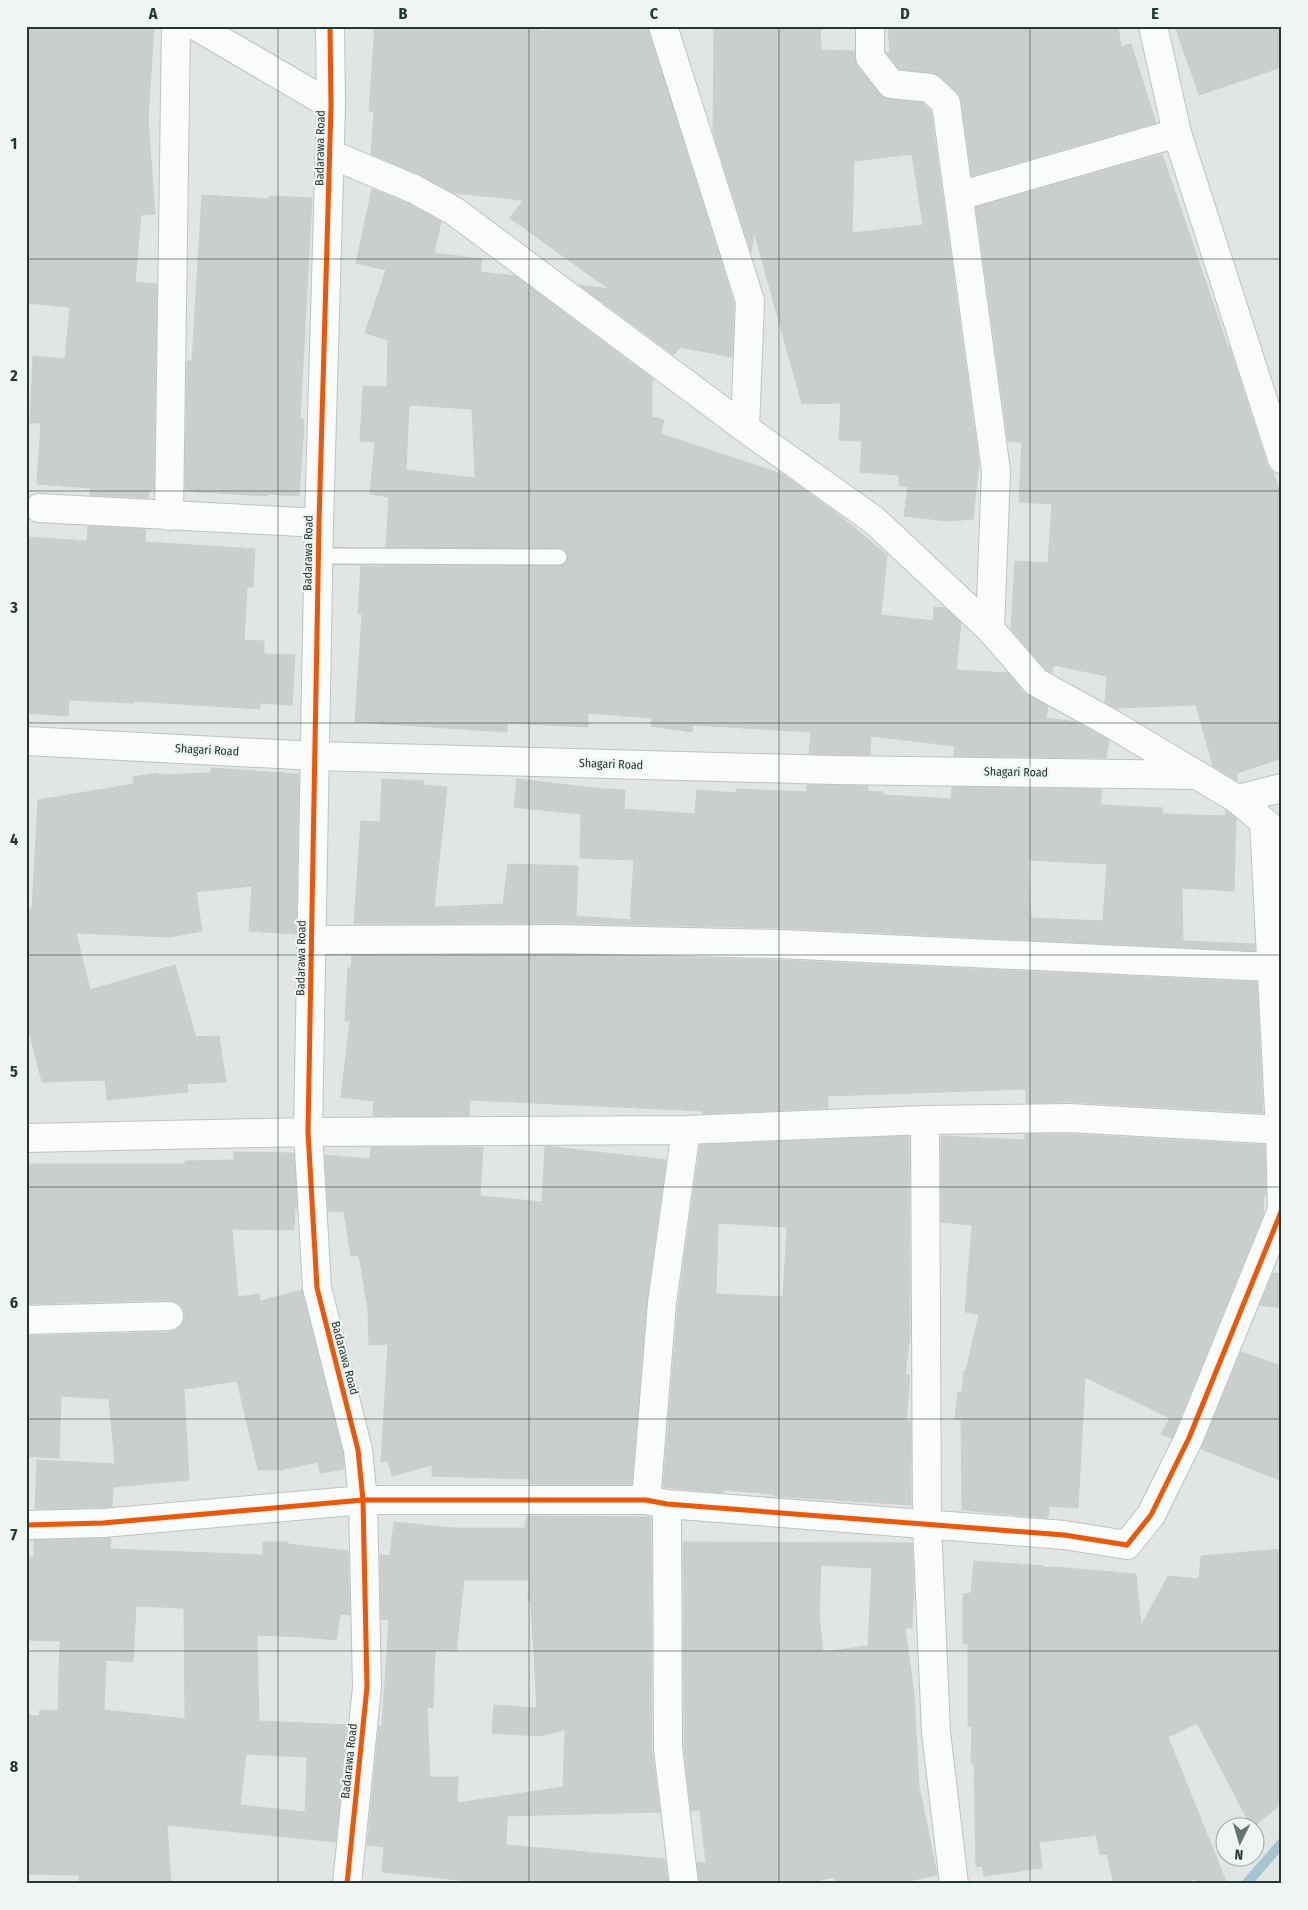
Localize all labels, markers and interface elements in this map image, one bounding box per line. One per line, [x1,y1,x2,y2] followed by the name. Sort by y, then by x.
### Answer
[148,4,158,23] text: A
[399,4,408,23] text: B
[650,4,659,23] text: C
[900,4,910,23] text: D
[1151,4,1159,23] text: E
[312,110,328,186] street label: Badarawa Road
[11,134,17,153] text: 1
[9,366,18,385] text: 2
[300,515,316,591] street label: Badarawa Road
[9,598,18,617] text: 3
[175,741,239,759] street label: Shagari Road
[579,756,643,772] street label: Shagari Road
[984,764,1048,780] street label: Shagari Road
[10,830,18,849] text: 4
[293,920,309,996] street label: Badarawa Road
[10,1062,18,1081] text: 5
[10,1293,18,1312] text: 6
[328,1320,362,1396] street label: Badarawa Road
[11,1525,18,1544] text: 7
[338,1723,360,1799] street label: Badarawa Road
[10,1757,19,1776] text: 8
[1216,1818,1266,1868] north arrow
[1234,1846,1244,1863] text: N

